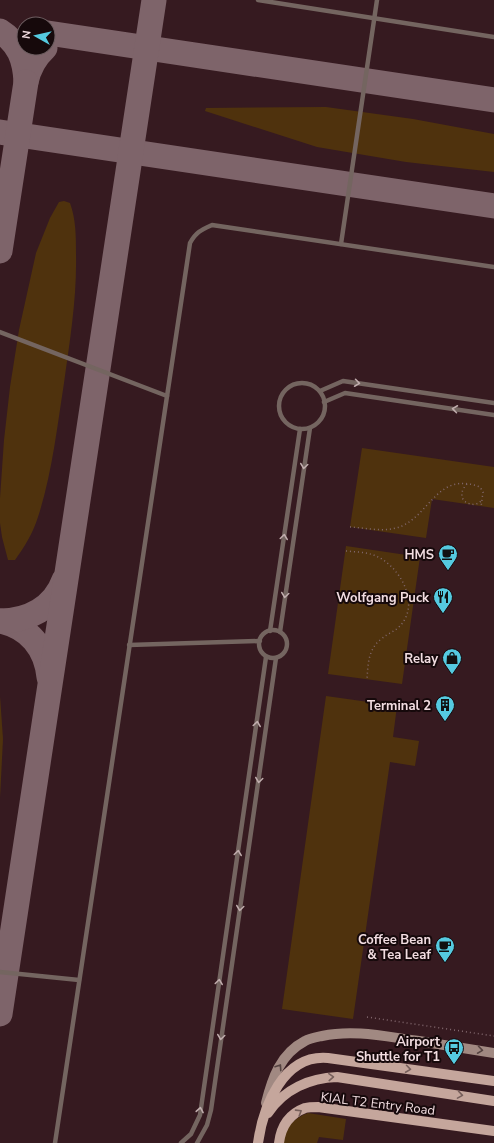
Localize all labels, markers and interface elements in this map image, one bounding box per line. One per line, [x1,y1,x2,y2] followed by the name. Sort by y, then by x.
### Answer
[16,16,56,56] north arrow
[19,30,35,40] text: N
[353,378,360,387] one-way arrow
[452,405,458,414] one-way arrow
[300,463,309,469] one-way arrow
[279,534,288,540] one-way arrow
[437,543,459,571] cafe icon: HMS
[404,546,434,564] place label: HMS
[432,586,454,614] restaurant icon: Wolfgang Puck
[336,589,430,607] place label: Wolfgang Puck
[281,592,290,598] one-way arrow
[441,647,463,675] shop icon: Relay
[404,650,438,668] place label: Relay
[434,694,456,722] building icon: Terminal 2
[367,697,431,715] place label: Terminal 2
[252,721,261,728] one-way arrow
[255,777,264,783] one-way arrow
[233,850,242,856] one-way arrow
[236,905,245,911] one-way arrow
[358,931,431,964] place label: Coffee Bean & Tea Leaf
[434,935,456,963] cafe icon: Coffee Bean & Tea Leaf
[214,979,223,985] one-way arrow
[356,1033,441,1066] place label: Airport Shuttle for T1
[217,1034,226,1040] one-way arrow
[443,1037,465,1065] bus stop icon: Airport Shuttle for T1
[477,1045,483,1054] one-way arrow
[274,1064,282,1071] one-way arrow
[405,1064,411,1073] one-way arrow
[328,1073,334,1082] one-way arrow
[320,1088,436,1120] street label: KIAL T2 Entry Road
[457,1091,463,1099] one-way arrow
[196,1107,204,1113] one-way arrow
[295,1109,302,1117] one-way arrow

